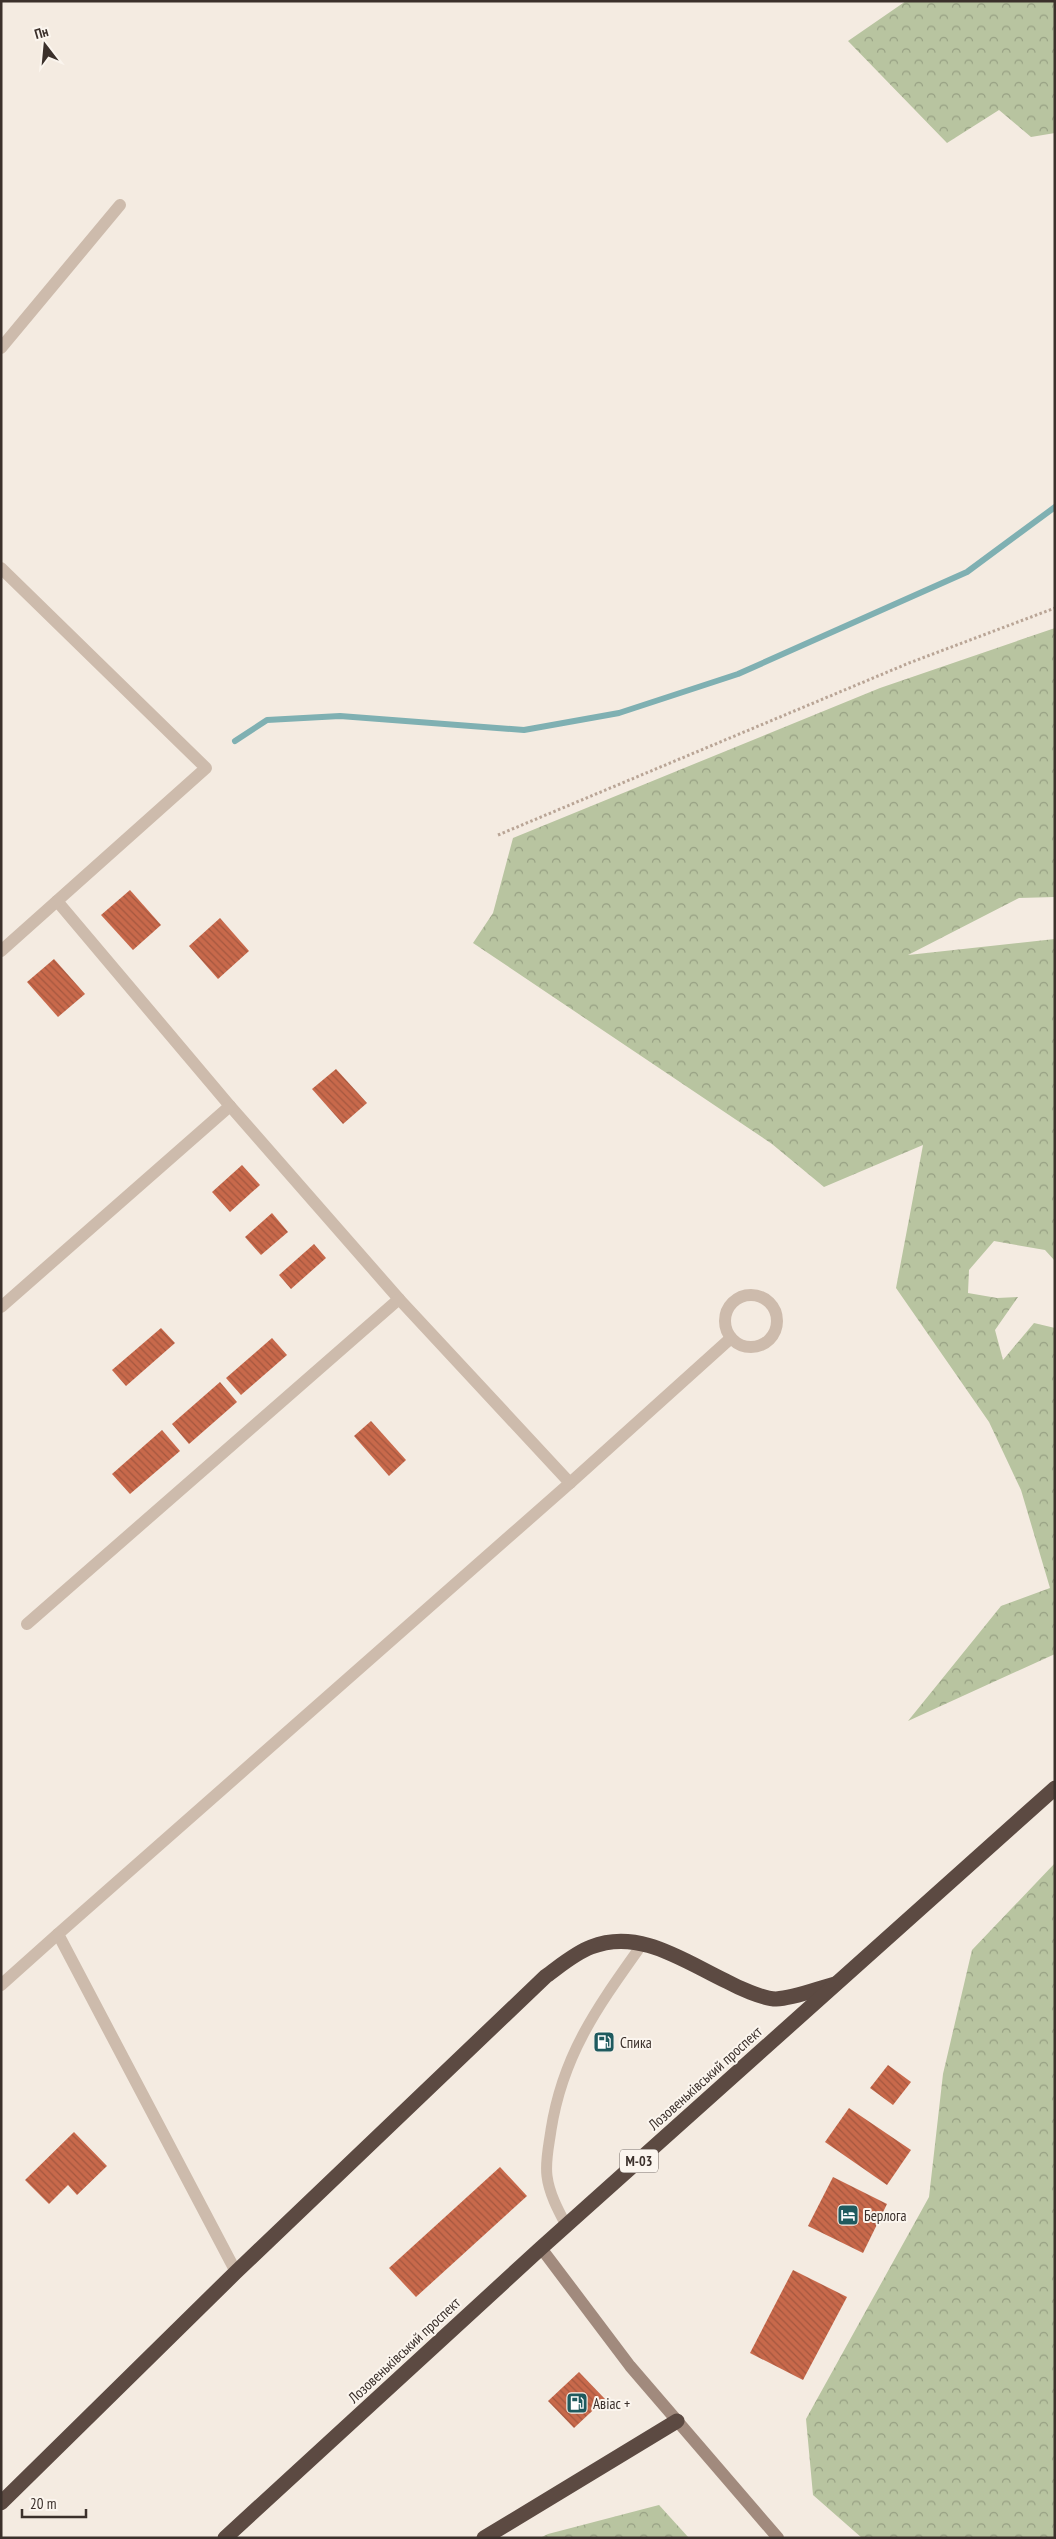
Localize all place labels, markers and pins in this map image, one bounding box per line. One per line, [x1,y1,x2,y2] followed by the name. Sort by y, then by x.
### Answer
[592,2030,616,2054] fuel station icon: Спика
[620,2033,652,2052] place label: Спика
[836,2203,860,2227] hotel icon: Берлога
[864,2206,906,2225] place label: Берлога
[565,2391,589,2415] fuel station icon: Авiас +
[593,2394,630,2413] place label: Авiас +

